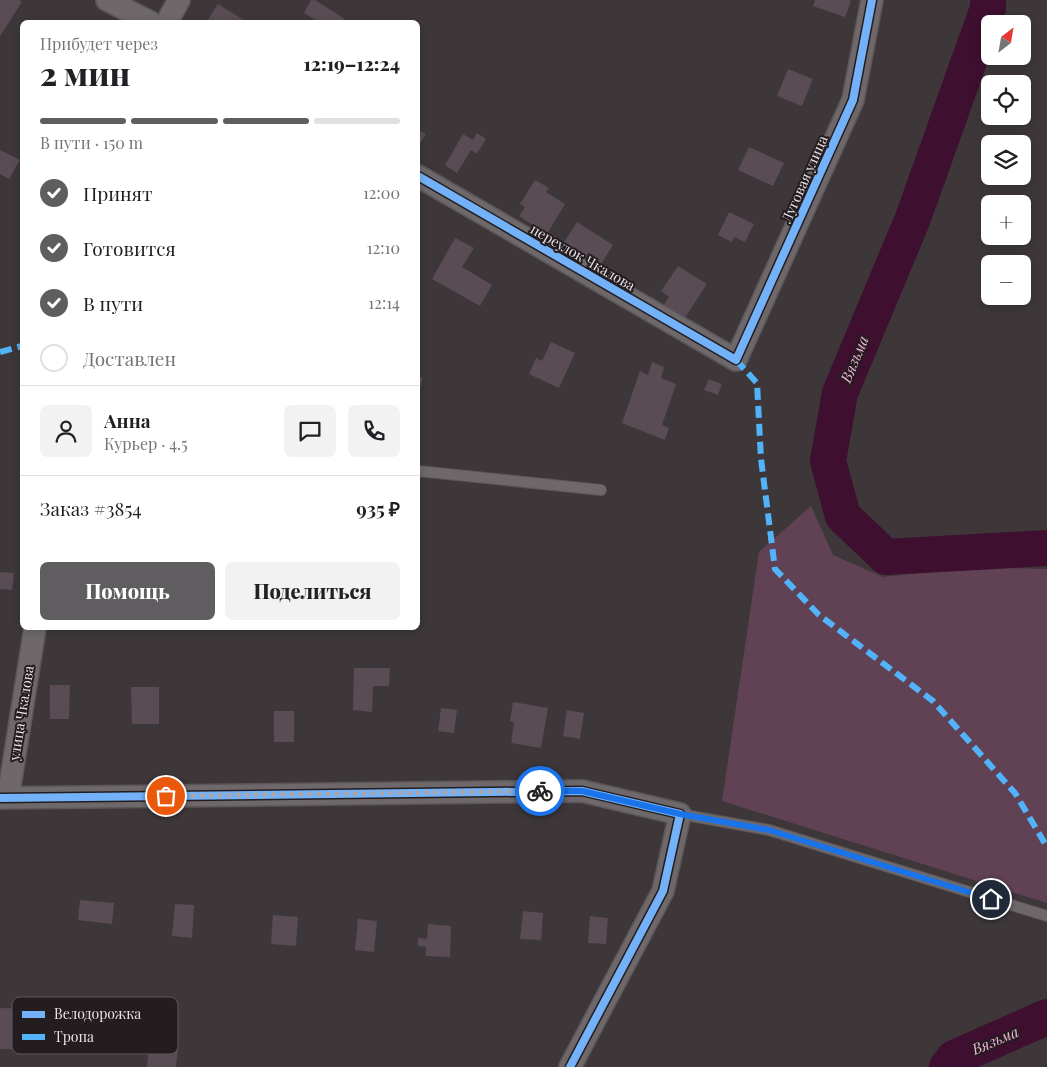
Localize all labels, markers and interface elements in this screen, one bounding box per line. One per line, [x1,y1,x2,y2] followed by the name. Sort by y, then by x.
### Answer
[981,15,1031,65] north arrow
[981,15,1031,305] map controls
[40,33,158,54] text: Прибудет через
[303,50,400,76] text: 12:19–12:24
[40,51,130,94] text: 2 мин
[981,75,1031,125] button: locate
[40,132,143,153] text: В пути · 150 m
[776,132,832,227] street label: Луговая улица
[981,135,1031,185] button: layers
[40,179,68,207] icon: check
[83,180,152,206] text: Принят
[363,182,400,203] text: 12:00
[981,195,1031,245] button: +
[527,219,639,295] street label: переулок Чкалова
[40,234,68,262] icon: check
[83,235,176,261] text: Готовится
[367,237,400,258] text: 12:10
[981,255,1031,305] button: −
[40,289,68,317] icon: check
[83,290,143,316] text: В пути
[368,292,400,313] text: 12:14
[835,332,873,386] water label: Вязьма
[83,345,176,371] text: Доставлен
[40,405,92,457] button: person
[284,405,336,457] button: chat
[348,405,400,457] button: phone
[104,407,151,433] text: Анна
[104,433,188,454] text: Курьер · 4.5
[40,495,142,521] text: Заказ #3854
[356,495,400,521] text: 935 ₽
[40,562,215,620] button: Помощь
[225,562,400,620] button: Поделиться
[4,664,38,763] street label: улица Чкалова
[515,766,565,816] courier
[145,775,187,817] pin
[526,777,554,805] icon: bike
[152,782,180,810] icon: bag
[970,878,1012,920] pin
[977,885,1005,913] icon: home
[12,997,178,1054] legend
[54,1004,141,1023] text: Велодорожка
[968,1021,1022,1059] water label: Вязьма
[54,1027,94,1046] text: Тропа

